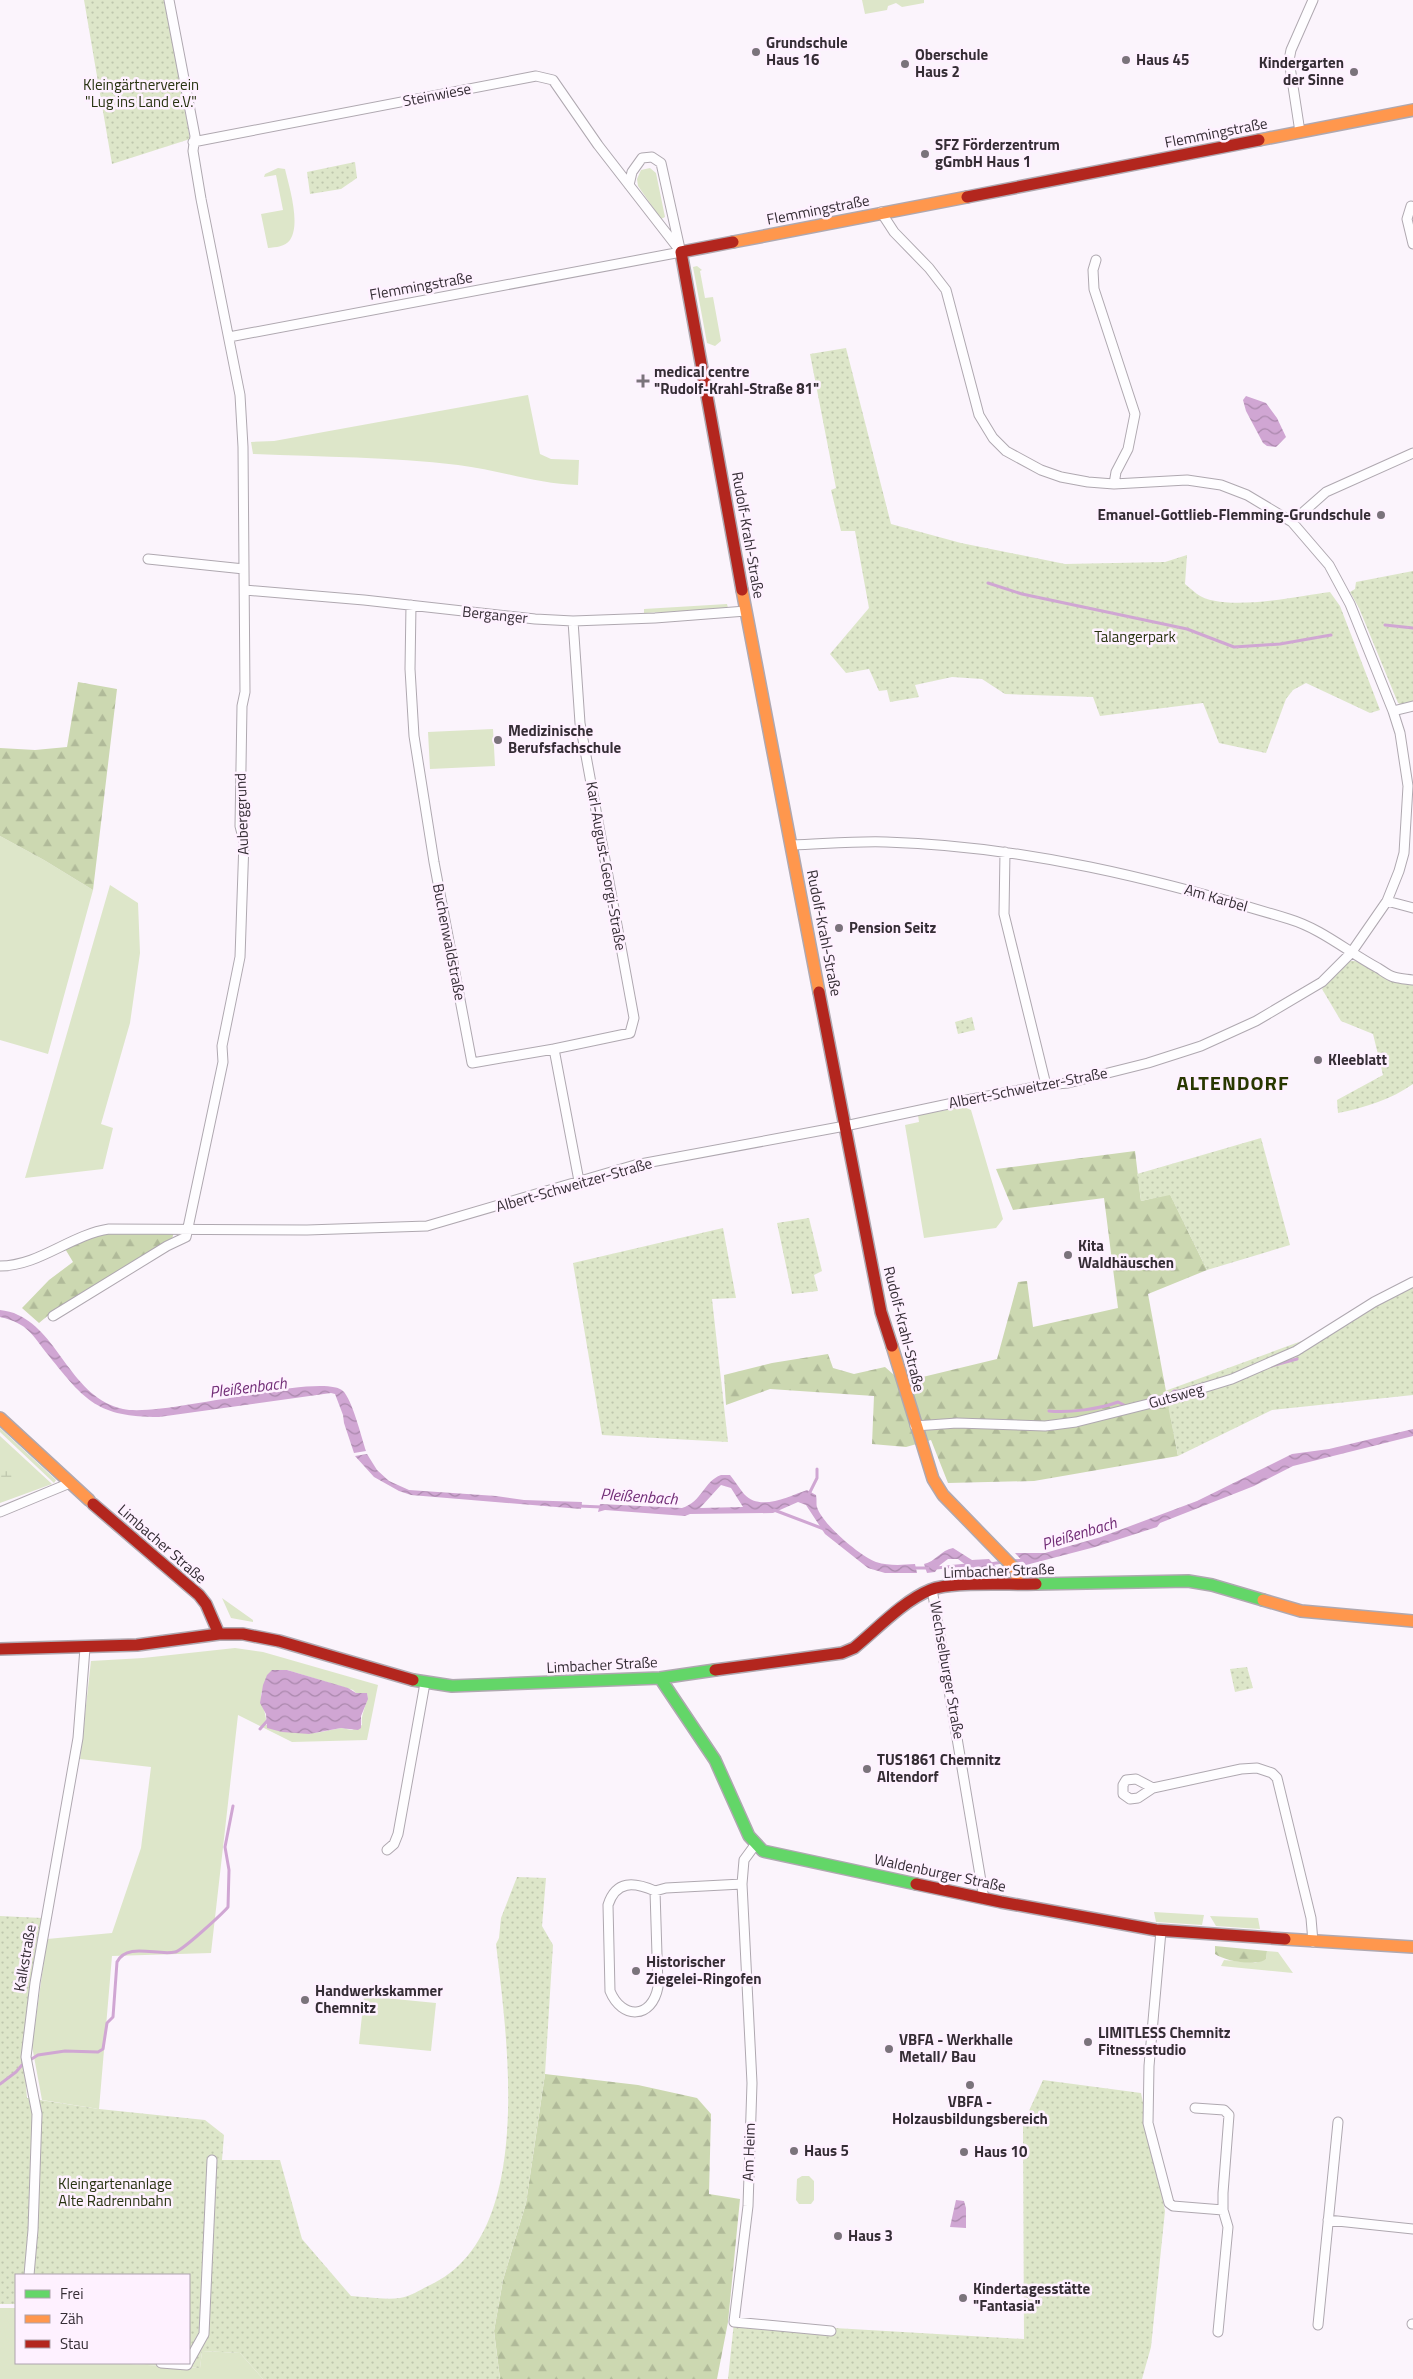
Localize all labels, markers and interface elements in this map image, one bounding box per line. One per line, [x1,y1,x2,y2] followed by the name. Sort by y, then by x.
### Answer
[766,31,848,71] place label: Grundschule Haus 16
[915,43,989,83] place label: Oberschule Haus 2
[750,46,762,58] marker: Grundschule Haus 16
[1136,48,1189,71] place label: Haus 45
[1259,51,1344,91] place label: Kindergarten der Sinne
[1120,54,1132,66] marker: Haus 45
[899,58,911,70] marker: Oberschule Haus 2
[1348,66,1360,78] marker: Kindergarten der Sinne
[83,73,199,113] park label: Kleingärtnerverein "Lug ins Land e.V."
[401,77,473,112] street label: Steinwiese
[1163,111,1269,154] street label: Flemmingstraße
[935,133,1060,173] place label: SFZ Förderzentrum gGmbH Haus 1
[919,148,931,160] marker: SFZ Förderzentrum gGmbH Haus 1
[765,188,871,231] street label: Flemmingstraße
[368,265,474,306] street label: Flemmingstraße
[654,360,819,400] place label: medical centre "Rudolf-Krahl-Straße 81"
[636,374,650,388] marker: medical centre "Rudolf-Krahl-Straße 81"
[726,470,771,600] street label: Rudolf-Krahl-Straße
[1098,503,1371,526] place label: Emanuel-Gottlieb-Flemming-Grundschule
[1375,509,1387,521] marker: Emanuel-Gottlieb-Flemming-Grundschule
[461,600,529,629] street label: Berganger
[1094,625,1176,648] park label: Talangerpark
[508,719,622,759] place label: Medizinische Berufsfachschule
[492,734,504,746] marker: Medizinische Berufsfachschule
[229,773,254,855] street label: Auberggrund
[580,780,633,952] street label: Karl-August-Georgi-Straße
[801,868,848,998] street label: Rudolf-Krahl-Straße
[1182,878,1251,918] street label: Am Karbel
[427,881,472,1002] street label: Buchenwaldstraße
[849,916,936,939] place label: Pension Seitz
[833,922,845,934] marker: Pension Seitz
[1328,1048,1388,1071] place label: Kleeblatt
[1312,1054,1324,1066] marker: Kleeblatt
[946,1061,1109,1114] street label: Albert-Schweitzer-Straße
[1176,1067,1290,1098] district label: ALTENDORF
[493,1151,655,1218] street label: Albert-Schweitzer-Straße
[1078,1234,1174,1274] place label: Kita Waldhäuschen
[1062,1249,1074,1261] marker: Kita Waldhäuschen
[878,1264,931,1394] street label: Rudolf-Krahl-Straße
[208,1370,289,1404] water label: Pleißenbach
[1146,1377,1206,1414] street label: Gutsweg
[600,1481,679,1511] water label: Pleißenbach
[113,1498,212,1589] street label: Limbacher Straße
[1039,1510,1120,1556] water label: Pleißenbach
[943,1557,1055,1584] street label: Limbacher Straße
[924,1599,971,1741] street label: Wechselburger Straße
[546,1650,658,1679] street label: Limbacher Straße
[877,1748,1001,1788] place label: TUS1861 Chemnitz Altendorf
[861,1763,873,1775] marker: TUS1861 Chemnitz Altendorf
[872,1847,1008,1898] street label: Waldenburger Straße
[7,1923,42,1993] street label: Kalkstraße
[646,1950,762,1990] place label: Historischer Ziegelei-Ringofen
[630,1965,642,1977] marker: Historischer Ziegelei-Ringofen
[315,1979,443,2019] place label: Handwerkskammer Chemnitz
[299,1994,311,2006] marker: Handwerkskammer Chemnitz
[1098,2021,1231,2061] place label: LIMITLESS Chemnitz Fitnessstudio
[899,2028,1013,2068] place label: VBFA - Werkhalle Metall/ Bau
[1082,2036,1094,2048] marker: LIMITLESS Chemnitz Fitnessstudio
[883,2043,895,2055] marker: VBFA - Werkhalle Metall/ Bau
[964,2079,976,2091] marker: VBFA - Holzausbildungsbereich
[892,2090,1048,2130] place label: VBFA - Holzausbildungsbereich
[736,2122,761,2181] street label: Am Heim
[804,2139,849,2162] place label: Haus 5
[974,2140,1028,2163] place label: Haus 10
[788,2145,800,2157] marker: Haus 5
[958,2146,970,2158] marker: Haus 10
[58,2172,172,2212] park label: Kleingartenanlage Alte Radrennbahn
[848,2224,893,2247] place label: Haus 3
[832,2230,844,2242] marker: Haus 3
[15,2274,190,2364] legend
[973,2277,1091,2317] place label: Kindertagesstätte "Fantasia"
[60,2282,83,2305] text: Frei
[957,2292,969,2304] marker: Kindertagesstätte "Fantasia"
[60,2307,84,2330] text: Zäh
[60,2332,89,2355] text: Stau

